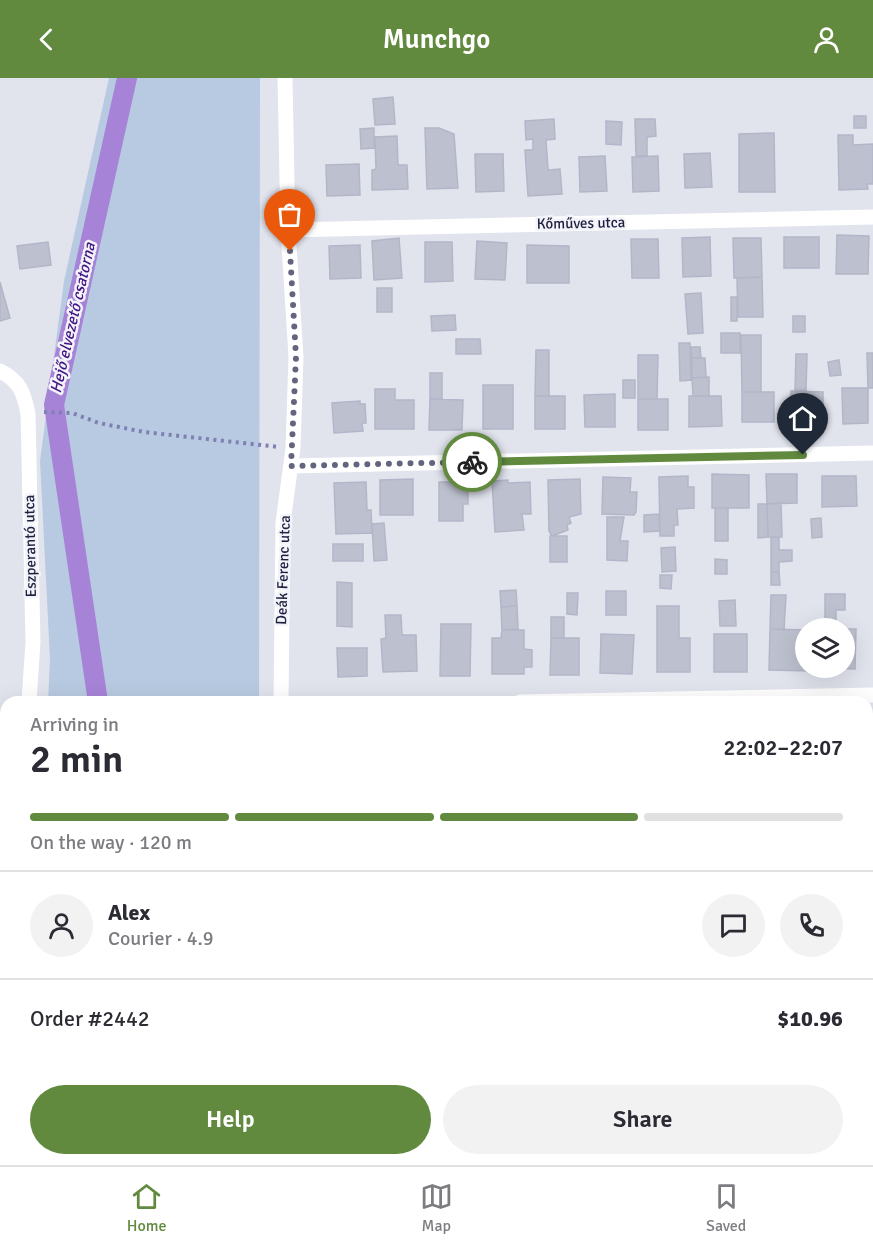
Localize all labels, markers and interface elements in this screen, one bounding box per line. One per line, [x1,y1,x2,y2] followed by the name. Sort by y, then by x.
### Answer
[30,23,63,56] icon: back
[383,23,490,56] text: Munchgo
[810,23,843,56] icon: person
[264,189,315,251] pin
[273,198,306,231] icon: bag
[537,213,625,233] street label: Kőműves utca
[46,240,100,395] water label: Hejő elvezető csatorna
[777,393,828,455] pin
[786,402,819,435] icon: home
[442,432,502,492] courier
[456,446,489,479] icon: bike
[20,495,40,597] street label: Eszperantó utca
[272,515,294,625] street label: Deák Ferenc utca
[795,618,855,678] map controls
[795,618,855,678] button: layers
[30,712,119,737] text: Arriving in
[724,734,843,761] text: 22:02–22:07
[30,735,123,783] text: 2 min
[30,830,192,855] text: On the way · 120 m
[30,894,93,957] button: person
[702,894,765,957] button: chat
[780,894,843,957] button: phone
[108,899,150,926] text: Alex
[108,926,214,951] text: Courier · 4.9
[30,1005,150,1032] text: Order #2442
[777,1005,843,1032] text: $10.96
[30,1085,431,1154] button: Help
[443,1085,843,1154] button: Share
[127,1180,167,1236] tab: Home
[420,1180,453,1236] tab: Map
[706,1180,746,1236] tab: Saved

